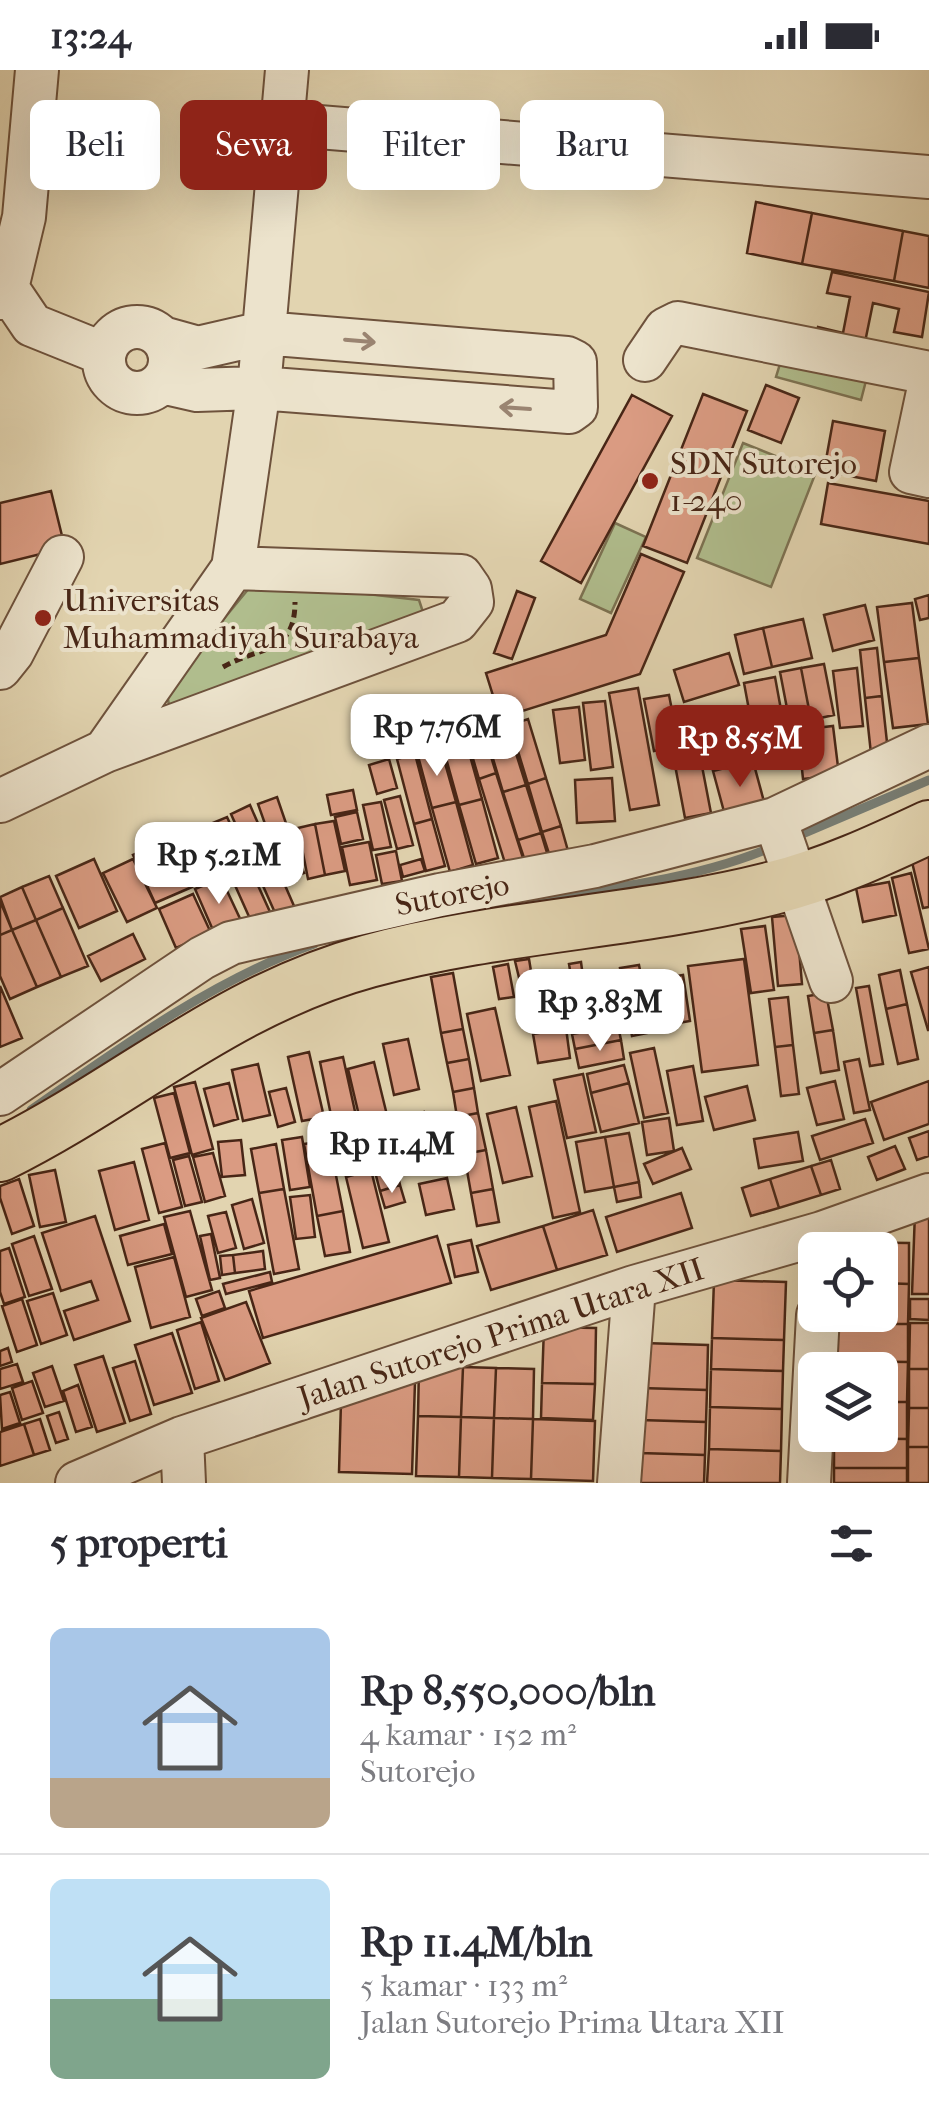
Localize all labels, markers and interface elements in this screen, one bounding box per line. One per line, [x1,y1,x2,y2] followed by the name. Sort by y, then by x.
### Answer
[50,13,130,58] text: 13:24
[30,100,160,190] chip: Beli
[180,100,327,190] chip: Sewa
[347,100,500,190] chip: Filter
[520,100,664,190] chip: Baru
[344,332,376,351] one-way arrow
[500,398,532,417] one-way arrow
[670,445,857,519] place label: SDN Sutorejo 1-240
[639,470,661,492] marker: SDN Sutorejo 1-240
[63,582,420,656] place label: Universitas Muhammadiyah Surabaya
[32,607,54,629] marker: Universitas Muhammadiyah Surabaya
[334,694,540,779] pin: Rp 7.76M
[637,705,843,790] pin: Rp 8.55M
[373,708,501,745] text: Rp 7.76M
[677,719,803,756] text: Rp 8.55M
[116,822,322,907] pin: Rp 5.21M
[157,836,281,873] text: Rp 5.21M
[392,865,512,924] street label: Sutorejo
[497,969,703,1054] pin: Rp 3.83M
[537,983,663,1020] text: Rp 3.83M
[289,1111,495,1196] pin: Rp 11.4M
[329,1125,455,1162] text: Rp 11.4M
[798,1232,898,1452] map controls
[798,1232,898,1332] button: locate
[291,1250,709,1418] street label: Jalan Sutorejo Prima Utara XII
[798,1352,898,1452] button: layers
[824,1516,879,1571] icon: filters
[50,1519,228,1568] text: 5 properti
[360,1667,656,1716] text: Rp 8,550,000/bln
[130,1668,250,1788] icon: home
[360,1716,576,1753] text: 4 kamar · 152 m²
[360,1753,475,1790] text: Sutorejo
[360,1918,592,1967] text: Rp 11.4M/bln
[130,1919,250,2039] icon: home
[360,1967,567,2004] text: 5 kamar · 133 m²
[360,2004,784,2041] text: Jalan Sutorejo Prima Utara XII

